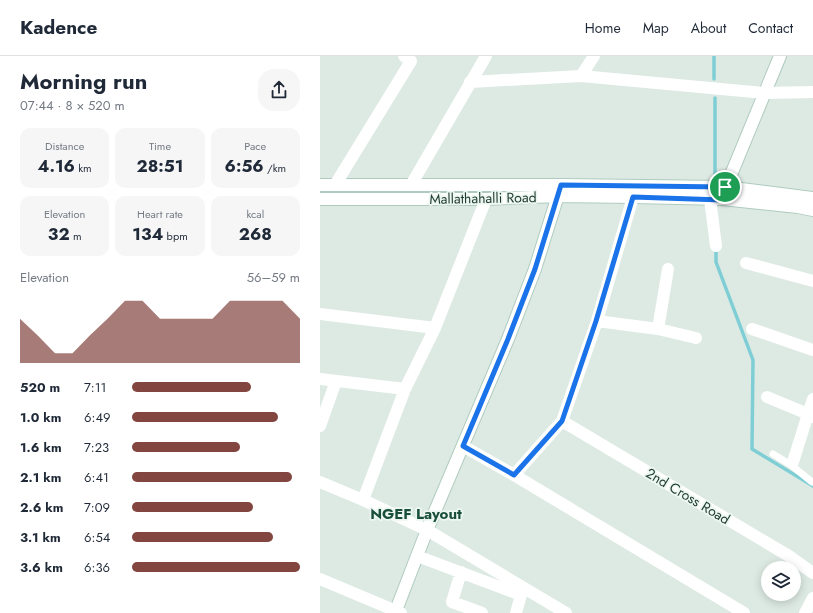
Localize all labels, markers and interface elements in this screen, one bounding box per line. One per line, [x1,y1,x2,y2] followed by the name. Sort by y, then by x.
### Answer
[20,14,97,41] text: Kadence
[585,18,621,38] text: Home
[643,18,669,38] text: Map
[691,18,726,38] text: About
[748,18,793,38] text: Contact
[20,65,147,97] text: Morning run
[258,69,300,111] button: share
[20,96,125,115] text: 07:44 · 8 × 520 m
[45,138,84,154] text: Distance
[149,138,171,154] text: Time
[244,138,266,154] text: Pace
[38,154,75,178] text: 4.16
[137,154,183,178] text: 28:51
[225,154,264,178] text: 6:56
[75,160,92,176] text: km
[264,160,286,176] text: /km
[708,170,742,204] pin
[714,176,736,198] icon: arrive
[429,187,537,209] street label: Mallathahalli Road
[44,206,85,222] text: Elevation
[137,206,183,222] text: Heart rate
[246,206,264,222] text: kcal
[48,222,70,246] text: 32
[132,222,163,246] text: 134
[239,222,272,246] text: 268
[70,228,81,244] text: m
[163,228,188,244] text: bpm
[20,268,69,287] text: Elevation
[247,268,300,287] text: 56–59 m
[20,378,60,397] text: 520 m
[84,378,106,397] text: 7:11
[20,408,61,427] text: 1.0 km
[84,408,110,427] text: 6:49
[20,438,62,457] text: 1.6 km
[84,438,109,457] text: 7:23
[642,463,734,529] street label: 2nd Cross Road
[20,468,61,487] text: 2.1 km
[84,468,109,487] text: 6:41
[20,498,63,517] text: 2.6 km
[84,498,110,517] text: 7:09
[370,503,462,525] district label: NGEF Layout
[20,528,61,547] text: 3.1 km
[84,528,110,547] text: 6:54
[20,558,63,577] text: 3.6 km
[84,558,110,577] text: 6:36
[761,561,801,601] map controls
[761,561,801,601] button: layers

